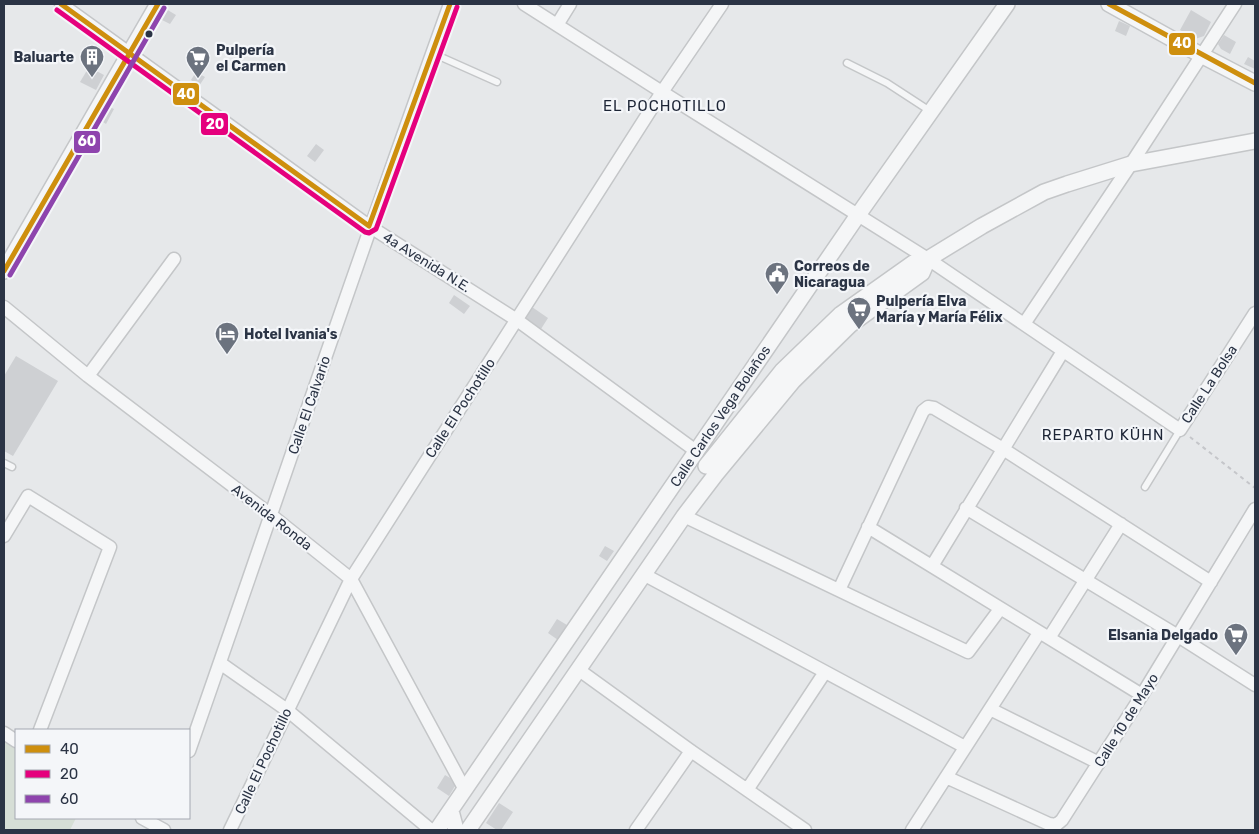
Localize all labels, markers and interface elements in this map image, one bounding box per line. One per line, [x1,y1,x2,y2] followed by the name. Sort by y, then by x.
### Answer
[144,29,154,39] unlabelled marker
[1168,32,1196,56] line badge: 40
[1172,35,1192,52] text: 40
[216,42,286,75] place label: Pulpería el Carmen
[79,44,105,78] building icon: Baluarte
[185,45,211,79] supermarket icon: Pulpería el Carmen
[13,49,74,66] place label: Baluarte
[172,82,200,106] line badge: 40
[176,86,196,103] text: 40
[603,97,727,115] district label: EL POCHOTILLO
[200,112,229,136] line badge: 20
[206,116,224,133] text: 20
[73,130,101,154] line badge: 60
[78,133,96,150] text: 60
[380,229,474,296] street label: 4a Avenida N.E.
[794,258,870,291] place label: Correos de Nicaragua
[764,261,790,295] public building icon: Correos de Nicaragua
[876,293,1003,326] place label: Pulpería Elva María y María Félix
[846,296,872,330] supermarket icon: Pulpería Elva María y María Félix
[214,321,240,355] hotel icon: Hotel Ivania's
[244,326,338,343] place label: Hotel Ivania's
[667,342,774,490] street label: Calle Carlos Vega Bolaños
[1178,342,1241,427] street label: Calle La Bolsa
[285,354,334,457] street label: Calle El Calvario
[422,355,499,461] street label: Calle El Pochotillo
[1042,426,1164,444] district label: REPARTO KÜHN
[228,481,315,554] street label: Avenida Ronda
[1223,622,1249,656] supermarket icon: Elsania Delgado
[1108,627,1218,644] place label: Elsania Delgado
[1091,670,1162,770] street label: Calle 10 de Mayo
[231,705,296,817] street label: Calle El Pochotillo
[15,729,190,819] legend
[60,740,79,758] text: 40
[60,765,78,783] text: 20
[60,790,79,808] text: 60

